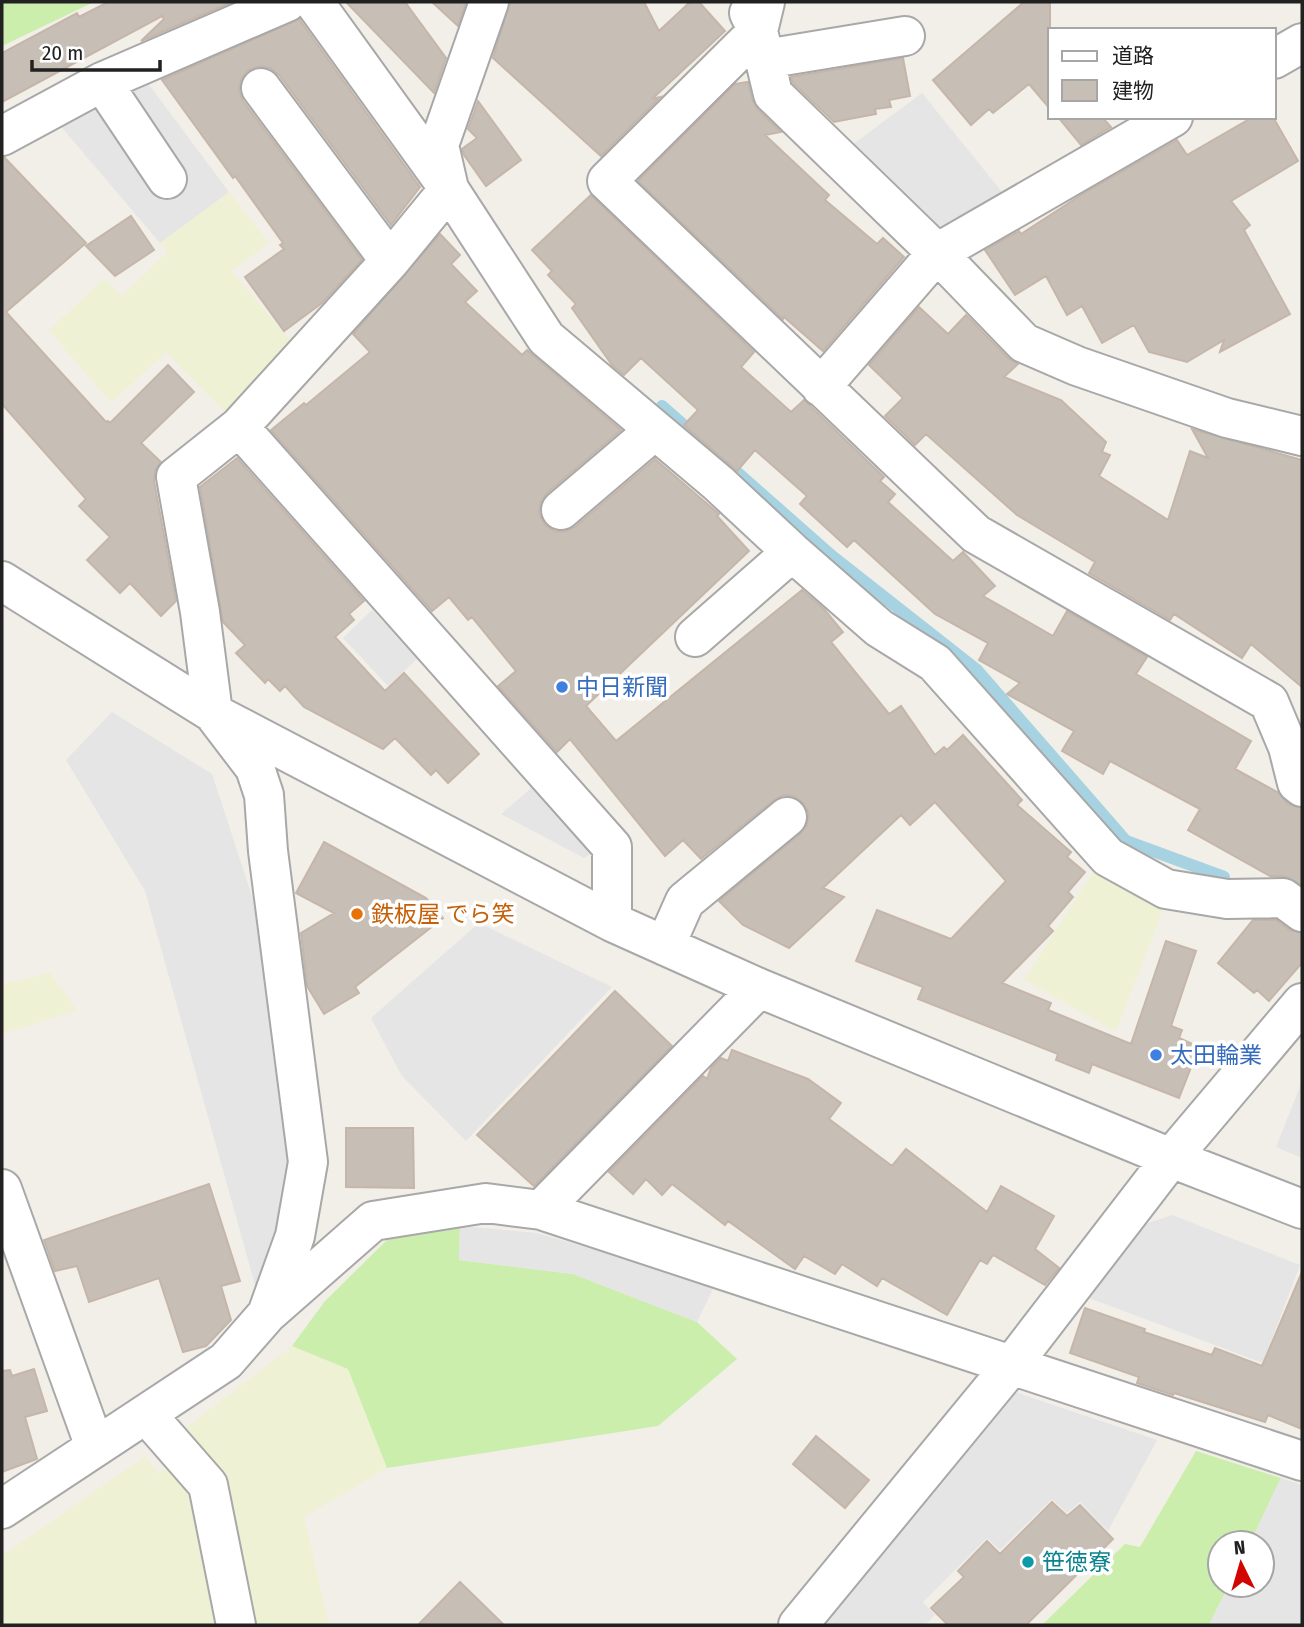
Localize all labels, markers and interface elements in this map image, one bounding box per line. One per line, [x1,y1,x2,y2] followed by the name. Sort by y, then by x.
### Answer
[32,28,159,72] scale bar
[1048,28,1276,119] legend
[42,40,83,66] text: 20 m
[1112,43,1154,69] text: 道路
[1112,78,1154,104] text: 建物
[576,673,668,701] place label: 中日新聞
[554,679,570,695] marker: 中日新聞
[371,900,514,928] place label: 鉄板屋 でら笑
[349,906,365,922] marker: 鉄板屋 でら笑
[1170,1041,1262,1069] place label: 太田輪業
[1148,1047,1164,1063] marker: 太田輪業
[1206,1529,1276,1599] north arrow
[1233,1536,1246,1560] text: N
[1042,1548,1111,1576] place label: 笹徳寮
[1020,1554,1036,1570] marker: 笹徳寮

